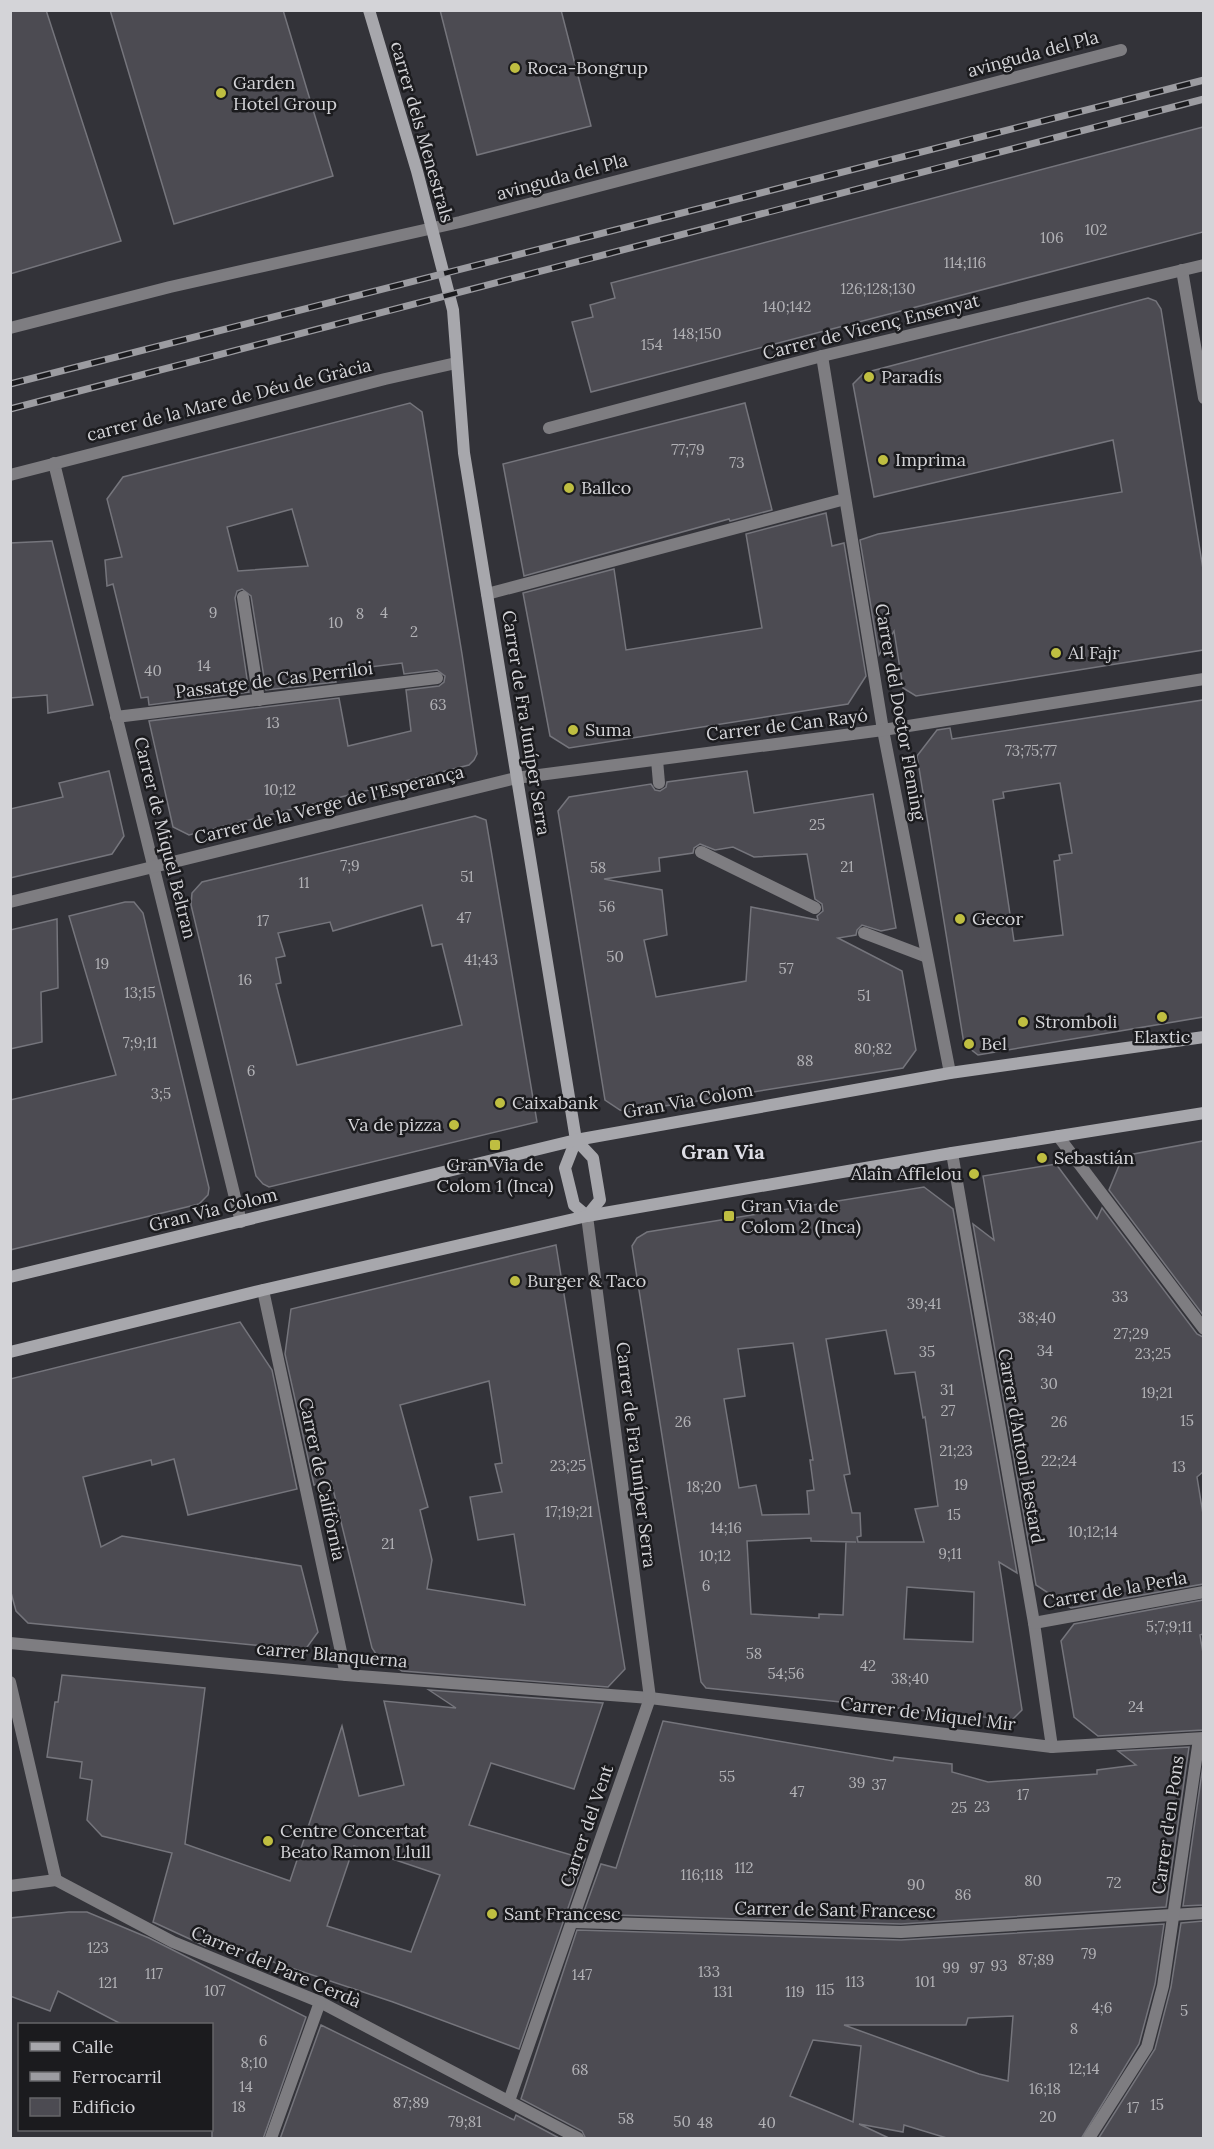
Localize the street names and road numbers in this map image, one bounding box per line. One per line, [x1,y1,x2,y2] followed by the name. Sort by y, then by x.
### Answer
[965,25,1101,82] street label: avinguda del Pla
[386,39,459,225] street label: carrer dels Menestrals
[494,148,630,205] street label: avinguda del Pla
[760,288,982,365] street label: Carrer de Vicenç Ensenyat
[84,353,374,446] street label: carrer de la Mare de Déu de Gràcia
[870,602,931,823] street label: Carrer del Doctor Fleming
[497,609,556,837] street label: Carrer de Fra Juníper Serra
[174,656,374,703] street label: Passatge de Cas Perriloi
[705,703,869,746] street label: Carrer de Can Rayó
[129,734,202,941] street label: Carrer de Miquel Beltran
[192,760,466,849] street label: Carrer de la Verge de l'Esperança
[621,1078,755,1123] street label: Gran Via Colom
[146,1182,279,1237] street label: Gran Via Colom
[611,1341,662,1569] street label: Carrer de Fra Juníper Serra
[993,1347,1050,1545] street label: Carrer d'Antoni Bestard
[294,1395,351,1563] street label: Carrer de Califòrnia
[1041,1565,1189,1614] street label: Carrer de la Perla
[256,1636,409,1673] street label: carrer Blanquerna
[839,1691,1017,1736] street label: Carrer de Miquel Mir
[1146,1754,1189,1896] street label: Carrer d'en Pons
[555,1761,618,1890] street label: Carrer del Vent
[734,1896,936,1923] street label: Carrer de Sant Francesc
[188,1920,364,2013] street label: Carrer del Pare Cerdà

